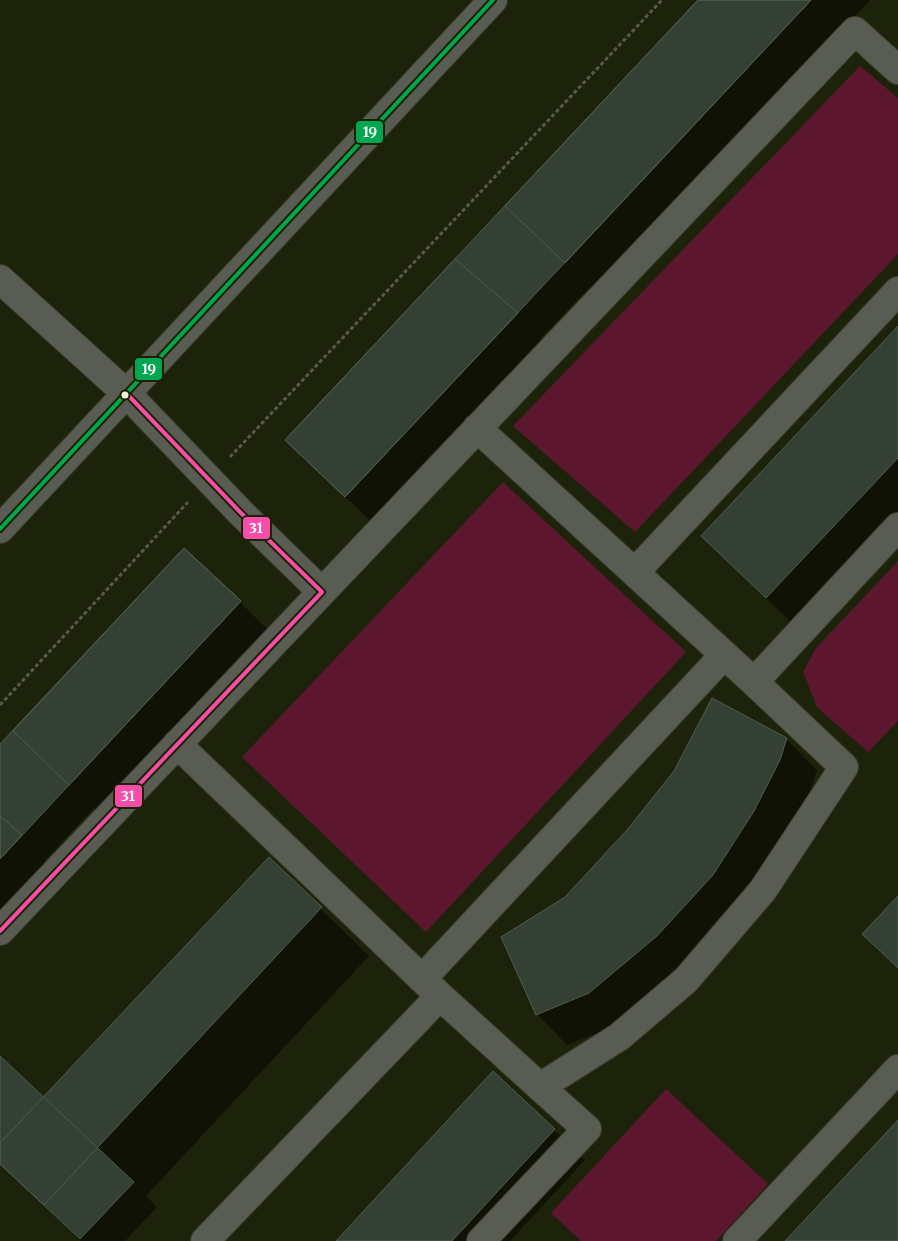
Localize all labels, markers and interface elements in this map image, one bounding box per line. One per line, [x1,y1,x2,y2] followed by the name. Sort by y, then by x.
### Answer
[355,120,384,144] line badge: 19
[363,123,377,141] text: 19
[134,357,163,381] line badge: 19
[142,360,156,378] text: 19
[120,390,130,400] unlabelled marker
[242,516,271,540] line badge: 31
[249,519,263,537] text: 31
[114,784,143,808] line badge: 31
[121,787,135,805] text: 31

